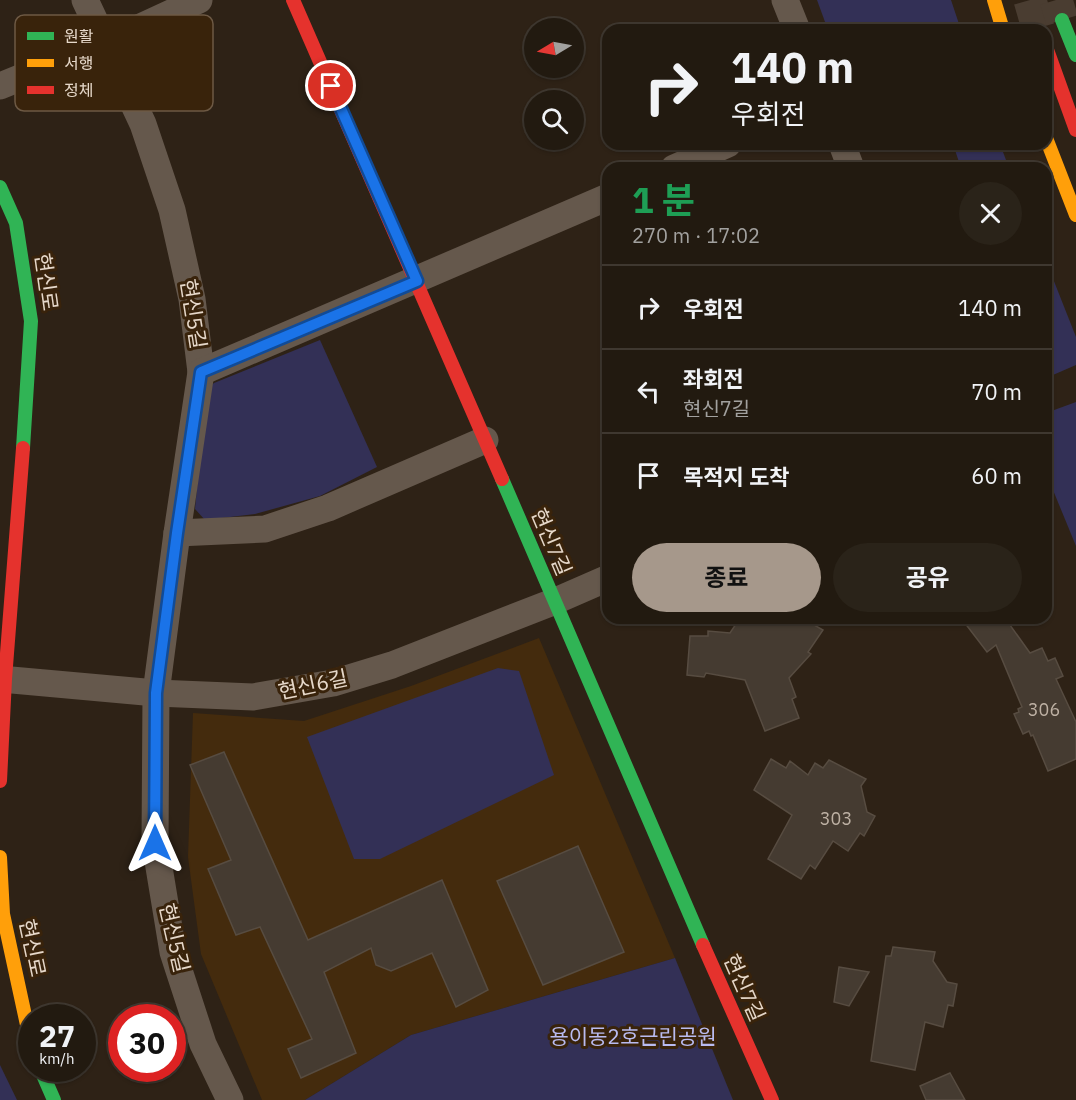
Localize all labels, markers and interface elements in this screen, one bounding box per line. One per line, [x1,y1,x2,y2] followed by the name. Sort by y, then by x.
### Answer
[15,15,213,111] legend
[524,18,584,78] north arrow
[524,18,584,150] map controls
[64,26,94,46] text: 원활
[731,40,854,95] text: 140 m
[632,48,710,126] icon: right
[64,53,93,73] text: 서행
[305,60,356,111] pin
[314,69,347,102] icon: arrive
[64,80,93,100] text: 정체
[524,90,584,150] button: search
[731,96,806,131] text: 우회전
[632,176,695,223] text: 1 분
[959,182,1022,245] button: close
[632,222,760,249] text: 270 m · 17:02
[29,251,65,313] street label: 현신로
[175,277,213,351] street label: 현신5길
[632,291,665,324] icon: right
[958,293,1022,322] text: 140 m
[683,294,744,323] text: 우회전
[683,364,744,393] text: 좌회전
[632,375,665,408] icon: left
[971,377,1022,406] text: 70 m
[683,395,750,422] text: 현신7길
[632,459,665,492] icon: arrive
[971,461,1022,490] text: 60 m
[683,462,789,491] text: 목적지 도착
[525,504,579,580] street label: 현신7길
[632,543,821,612] button: 종료
[833,543,1022,612] button: 공유
[275,663,350,705] street label: 현신6길
[1028,698,1060,721] house number: 306
[820,807,852,830] house number: 303
[123,811,187,875] position arrow
[153,900,197,975] street label: 현신5길
[13,917,53,979] street label: 현신로
[718,950,772,1026] street label: 현신7길
[108,1004,186,1082] speed limit sign: 30
[39,1016,75,1055] text: 27
[549,1022,717,1050] park label: 용이동2호근린공원
[39,1049,75,1068] text: km/h

